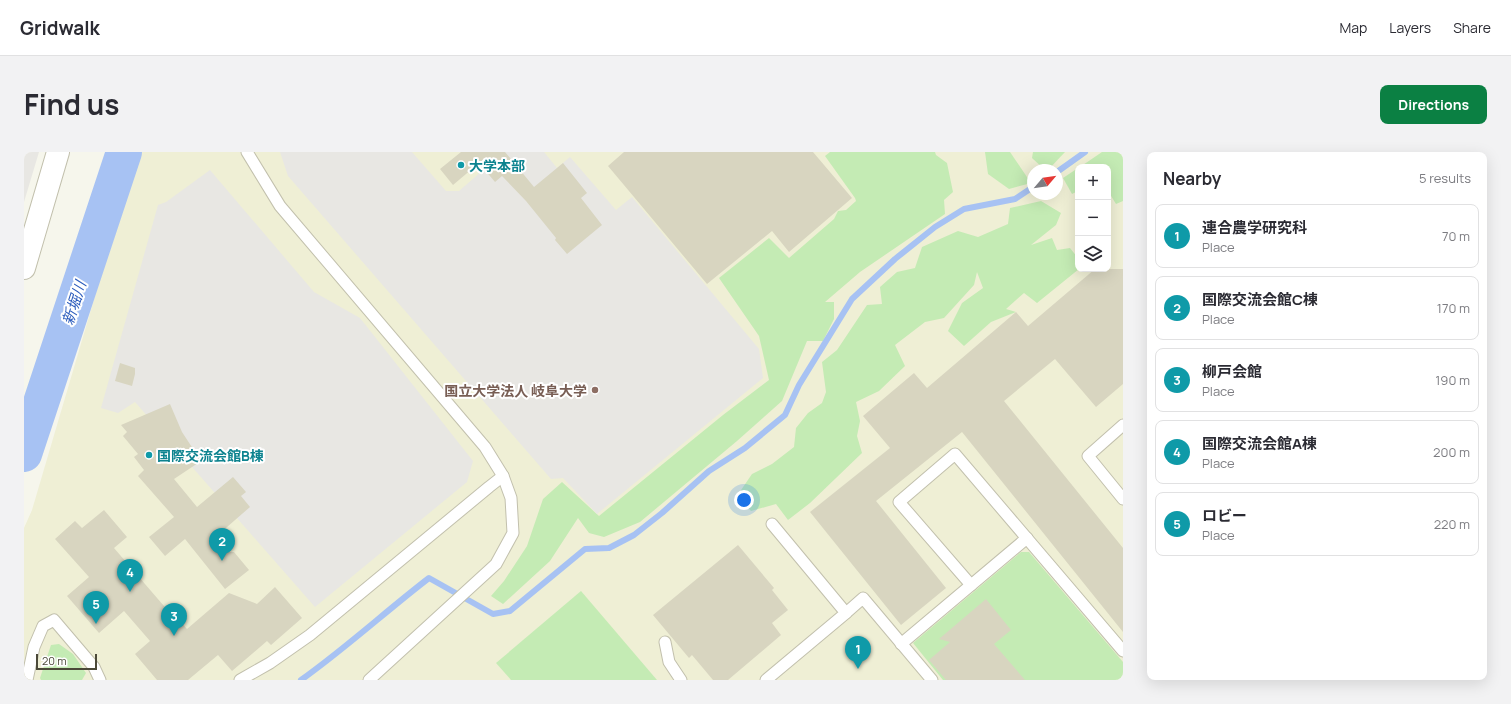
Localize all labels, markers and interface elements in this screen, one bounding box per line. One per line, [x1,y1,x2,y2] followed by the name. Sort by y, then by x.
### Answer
[20,15,100,41] text: Gridwalk
[1339,18,1367,37] text: Map
[1389,18,1431,37] text: Layers
[1453,18,1491,37] text: Share
[24,85,119,123] text: Find us
[1380,85,1487,124] button: Directions
[469,156,525,175] place label: 大学本部
[456,160,466,170] marker: 大学本部
[1027,164,1063,200] north arrow
[1075,164,1111,272] map controls
[1075,164,1111,200] button: +
[1163,167,1221,190] text: Nearby
[1419,169,1471,187] text: 5 results
[1075,200,1111,236] button: −
[1202,217,1307,238] text: 連合農学研究科
[1174,227,1180,245] text: 1
[1442,227,1470,245] text: 70 m
[1075,236,1111,272] button: layers
[1202,238,1235,256] text: Place
[57,276,92,328] water label: 新堀川
[1202,289,1318,310] text: 国際交流会館C棟
[1173,299,1181,317] text: 2
[1437,299,1470,317] text: 170 m
[1202,310,1235,328] text: Place
[1202,361,1262,382] text: 柳戸会館
[1173,371,1181,389] text: 3
[1435,371,1470,389] text: 190 m
[444,381,587,400] place label: 国立大学法人 岐阜大学
[1202,382,1235,400] text: Place
[590,385,600,395] marker: 国立大学法人 岐阜大学
[1202,433,1317,454] text: 国際交流会館A棟
[1173,443,1181,461] text: 4
[1433,443,1470,461] text: 200 m
[157,446,264,465] place label: 国際交流会館B棟
[144,450,154,460] marker: 国際交流会館B棟
[1202,454,1235,472] text: Place
[734,490,754,510] your location
[1202,505,1247,526] text: ロビー
[1173,515,1181,533] text: 5
[1434,515,1470,533] text: 220 m
[1202,526,1235,544] text: Place
[209,528,235,561] pin: 2
[117,559,143,592] pin: 4
[83,591,109,624] pin: 5
[161,603,187,636] pin: 3
[845,636,871,669] pin: 1
[36,652,97,671] scale bar
[42,653,67,668] text: 20 m

